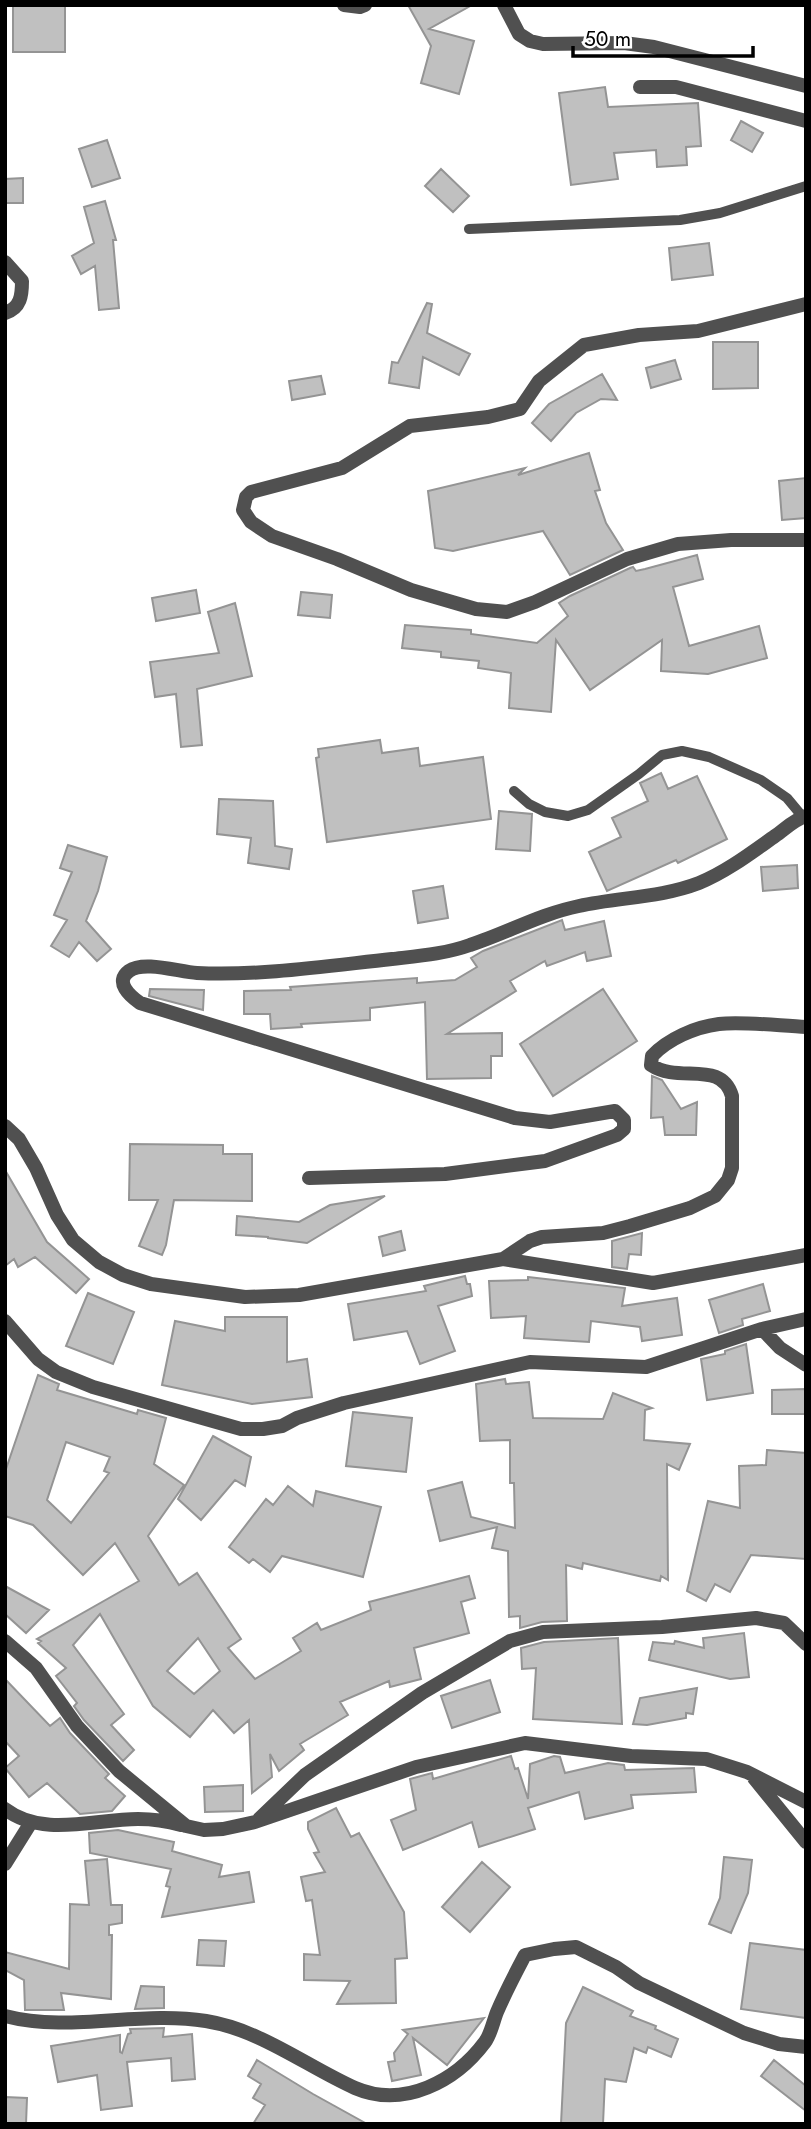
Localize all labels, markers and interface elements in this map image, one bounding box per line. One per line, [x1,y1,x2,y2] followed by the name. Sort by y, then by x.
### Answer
[573,14,753,58] scale bar
[584,24,631,54] text: 50 m

